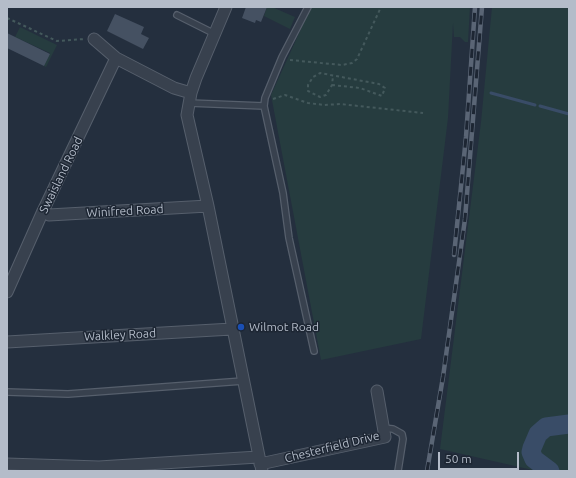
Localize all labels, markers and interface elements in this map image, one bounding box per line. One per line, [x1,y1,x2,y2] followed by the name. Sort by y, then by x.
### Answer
[36,134,86,216] street label: Swaisland Road
[86,202,164,220] street label: Winifred Road
[249,320,319,334] place label: Wilmot Road
[236,322,246,332] marker: Wilmot Road
[84,326,156,344] street label: Walkley Road
[283,428,381,466] street label: Chesterfield Drive
[440,444,521,470] scale bar
[445,452,472,465] text: 50 m

